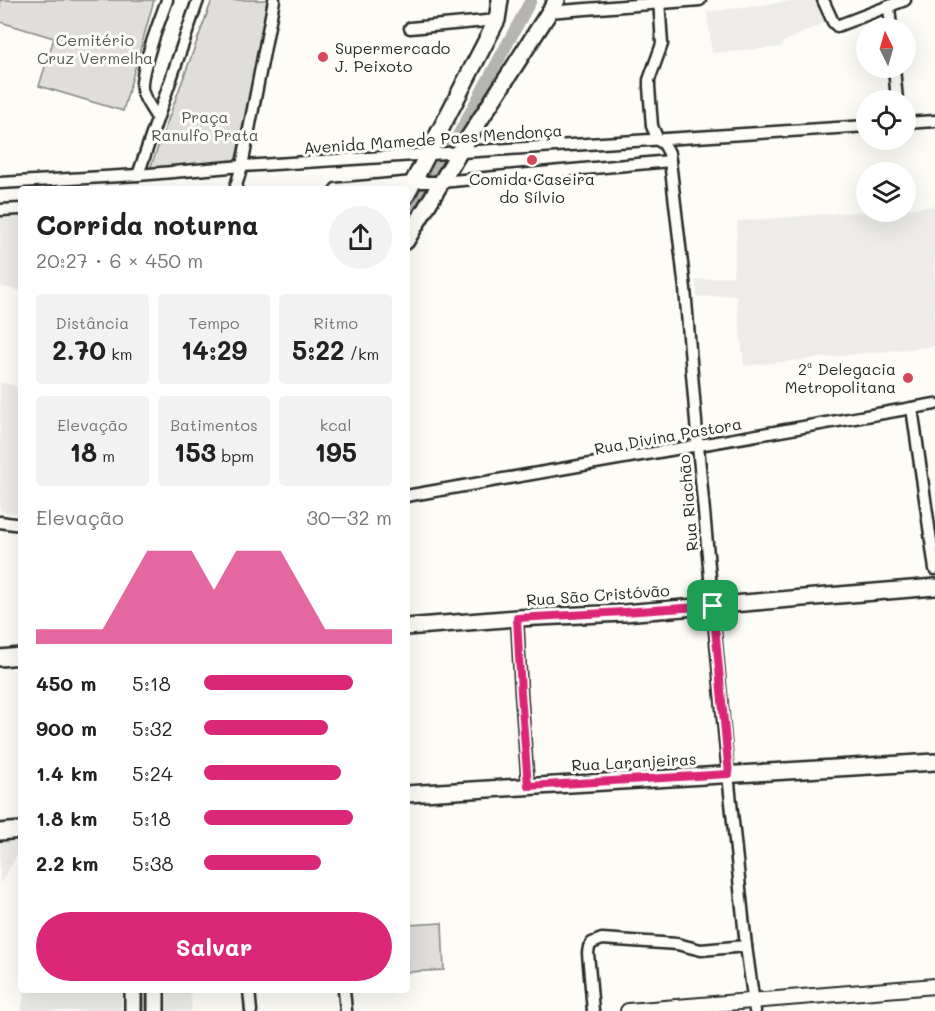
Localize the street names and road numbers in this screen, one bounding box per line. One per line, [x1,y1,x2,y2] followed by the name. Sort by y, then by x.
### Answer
[303,119,563,158] street label: Avenida Mamede Paes Mendonça
[593,412,743,459] street label: Rua Divina Pastora
[673,454,702,552] street label: Rua Riachão
[526,579,670,610] street label: Rua São Cristóvão
[571,748,697,775] street label: Rua Laranjeiras

